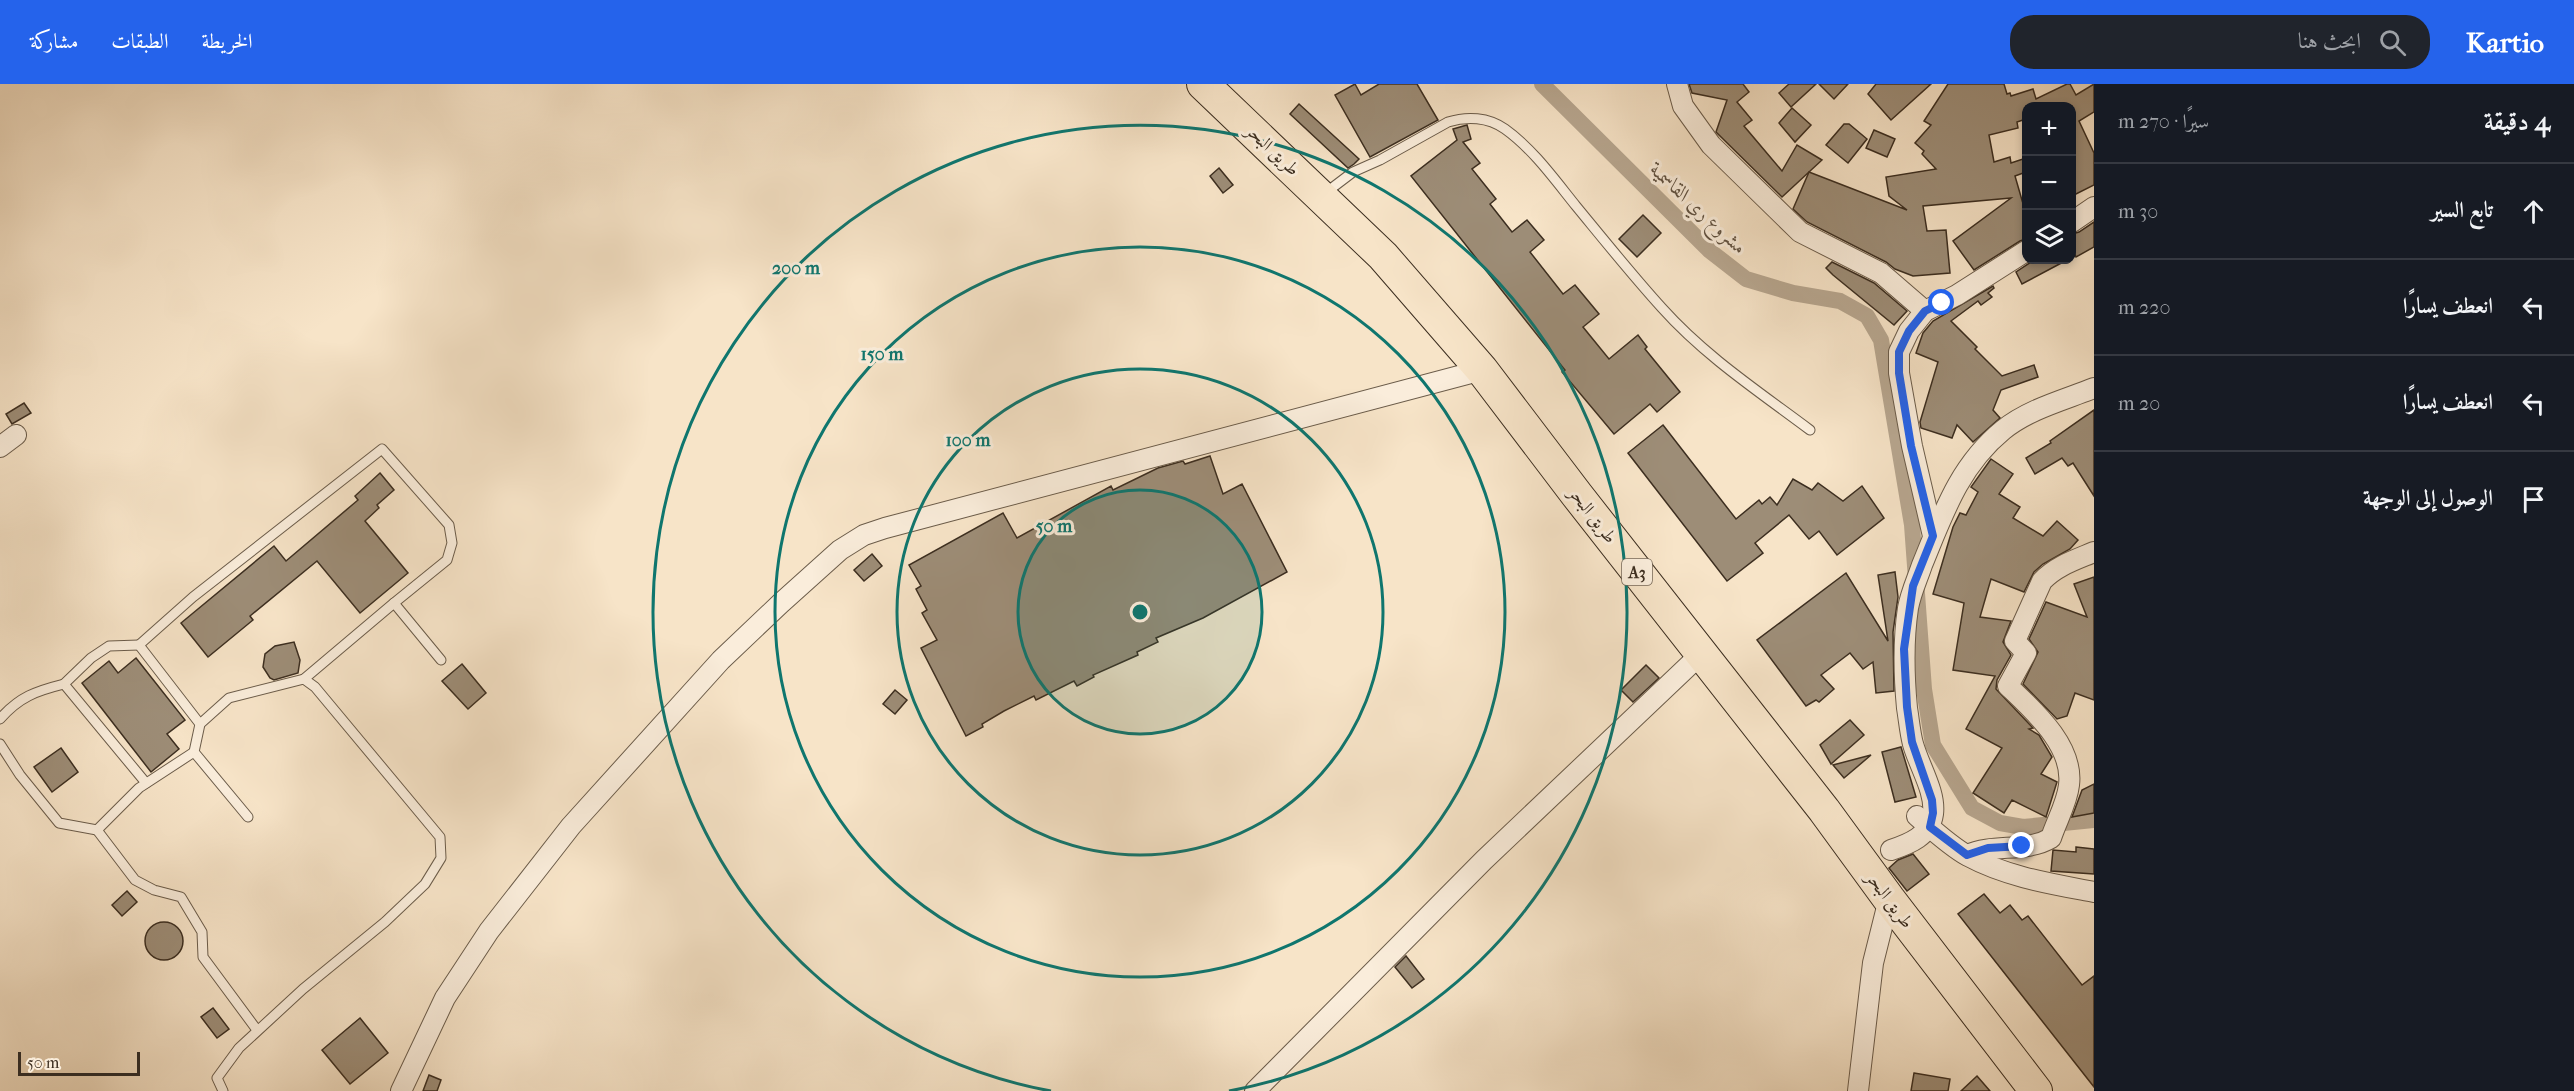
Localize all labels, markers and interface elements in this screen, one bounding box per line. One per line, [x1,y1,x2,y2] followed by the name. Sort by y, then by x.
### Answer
[2010,15,2430,69] search box
[2376,26,2409,59] icon: search
[2466,26,2544,59] text: Kartio
[2298,28,2361,54] text: ابحث هنا
[30,29,78,53] text: مشاركة
[111,29,168,53] text: الطبقات
[201,29,253,53] text: الخريطة
[2022,102,2076,264] map controls
[2022,102,2076,156] button: +
[2484,106,2550,137] text: 4 دقيقة
[2118,110,2209,133] text: سيرًا · 270 m
[1239,119,1304,181] street label: طريق البحر
[1640,156,1752,263] water label: مشروع ري القاسمية
[2022,156,2076,210] button: −
[2517,195,2550,228] icon: ahead
[2431,197,2493,223] text: تابع السير
[2118,200,2158,223] text: 30 m
[2022,210,2076,264] button: layers
[772,258,821,279] text: 200 m
[1928,289,1954,315] route start
[2517,291,2550,324] icon: left
[2403,293,2493,319] text: انعطف يسارًا
[2118,296,2171,319] text: 220 m
[861,344,904,365] text: 150 m
[2517,387,2550,420] icon: left
[2403,389,2493,415] text: انعطف يسارًا
[2118,392,2160,415] text: 20 m
[945,430,992,451] text: 100 m
[1562,482,1621,548] street label: طريق البحر
[2517,483,2550,516] icon: arrive
[2363,485,2493,511] text: الوصول إلى الوجهة
[1036,516,1073,537] text: 50 m
[1622,559,1652,585] road number: A3
[1130,602,1150,622] centre of rings
[2008,832,2034,858] route end
[1860,866,1918,933] street label: طريق البحر
[18,1049,140,1076] scale bar
[27,1053,59,1072] text: 50 m

